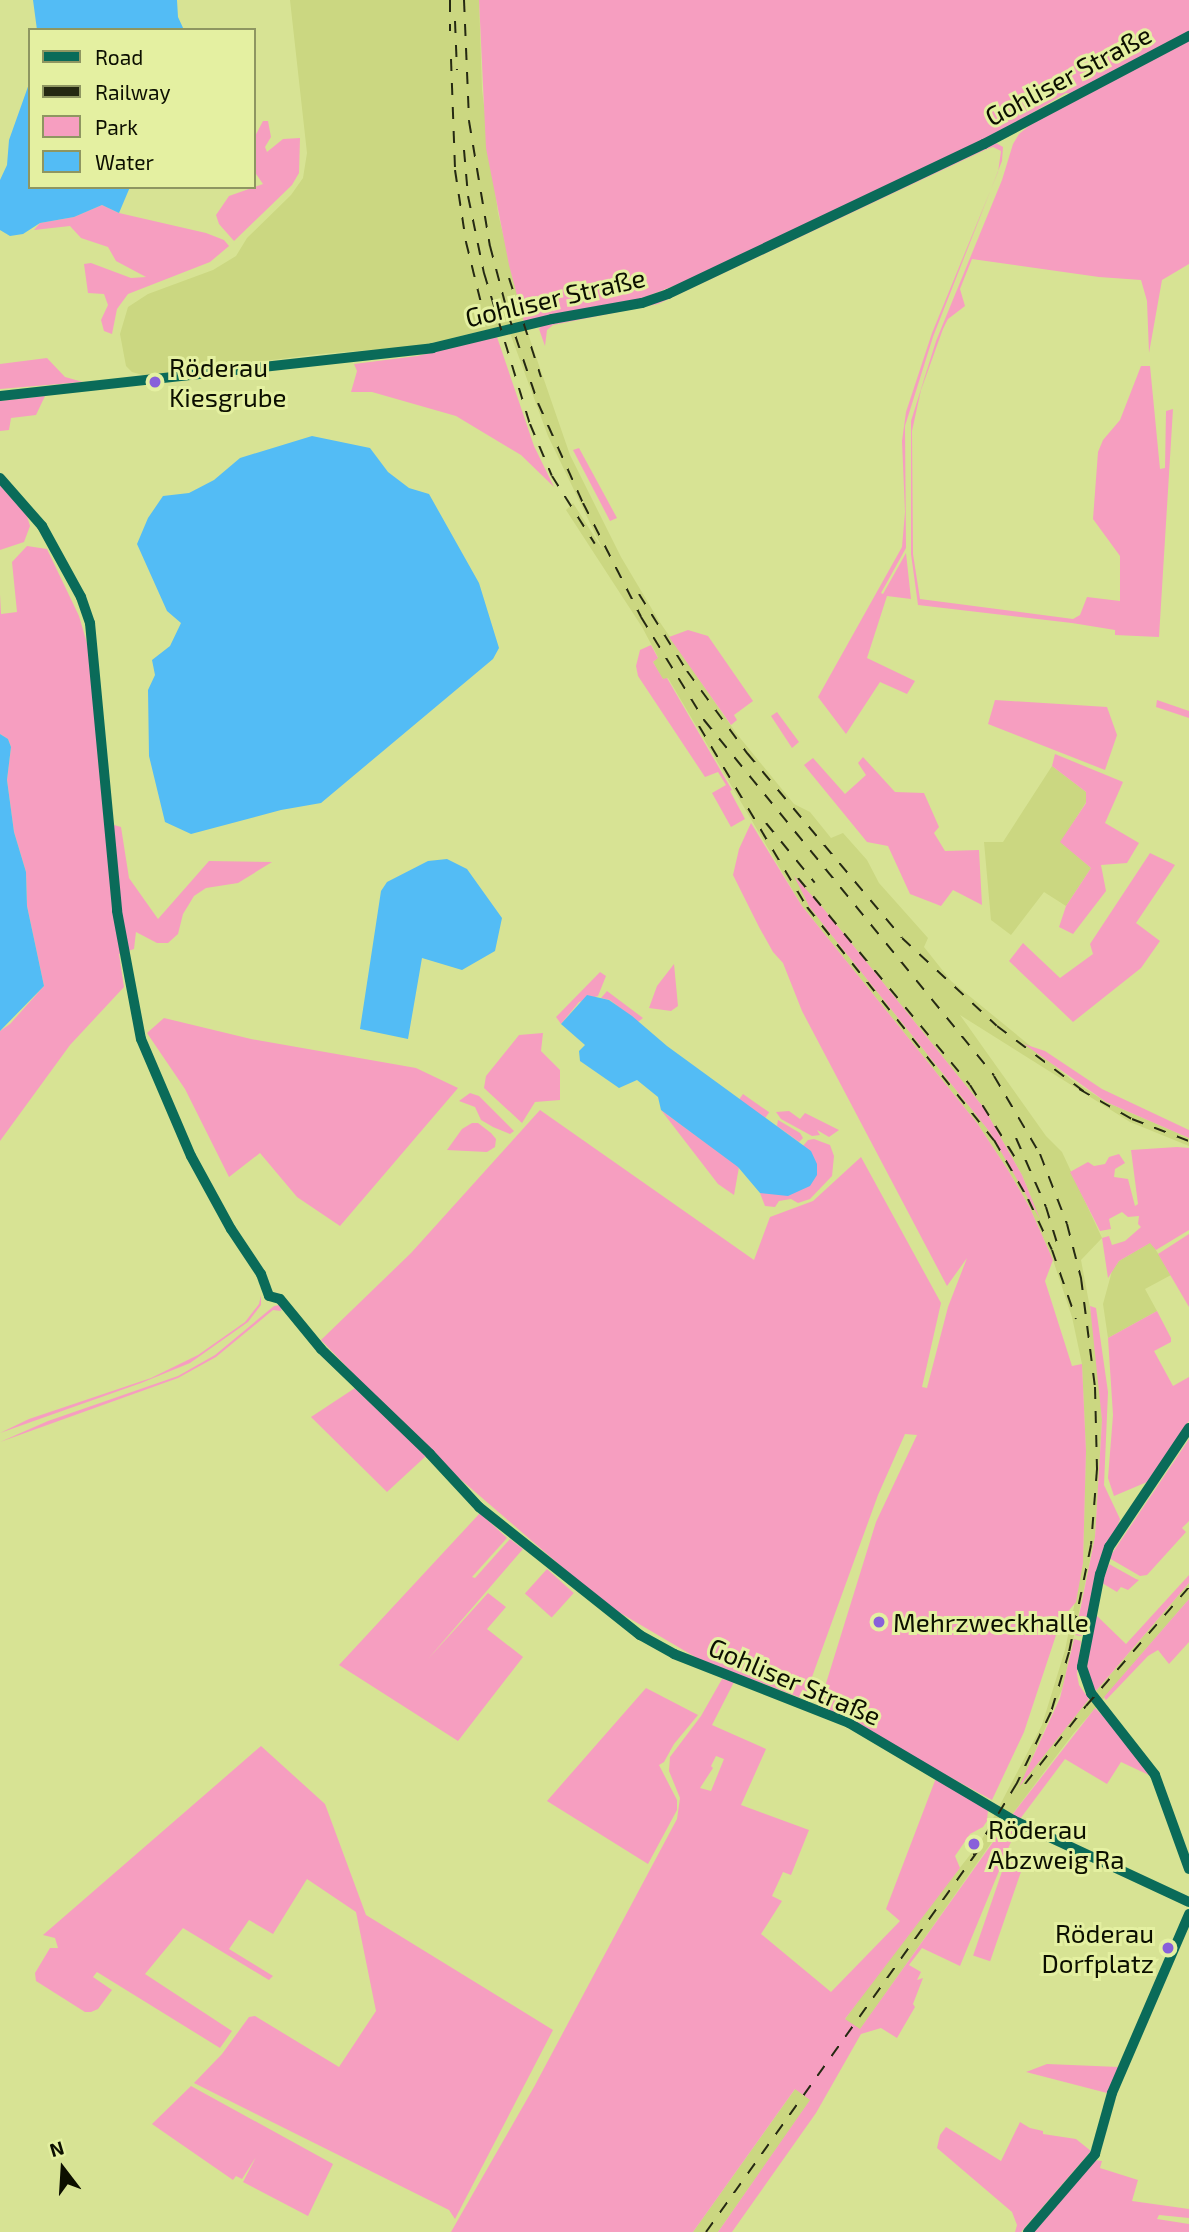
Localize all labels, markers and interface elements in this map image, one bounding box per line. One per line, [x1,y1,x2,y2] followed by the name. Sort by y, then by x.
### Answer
[979,18,1157,132] street label: Gohliser Straße
[28,28,256,189] legend
[95,44,143,69] text: Road
[95,79,171,104] text: Railway
[95,114,138,139] text: Park
[95,149,154,174] text: Water
[462,261,648,333] street label: Gohliser Straße
[169,351,287,412] place label: Röderau Kiesgrube
[147,374,163,390] marker: Röderau Kiesgrube
[893,1606,1089,1638] place label: Mehrzweckhalle
[871,1614,887,1630] marker: Mehrzweckhalle
[704,1631,886,1731] street label: Gohliser Straße
[988,1813,1125,1874] place label: Röderau Abzweig Ra
[966,1836,982,1852] marker: Röderau Abzweig Ra
[1041,1917,1154,1979] place label: Röderau Dorfplatz
[1160,1940,1176,1956] marker: Röderau Dorfplatz
[28,2134,98,2204] north arrow
[47,2135,67,2161] text: N

